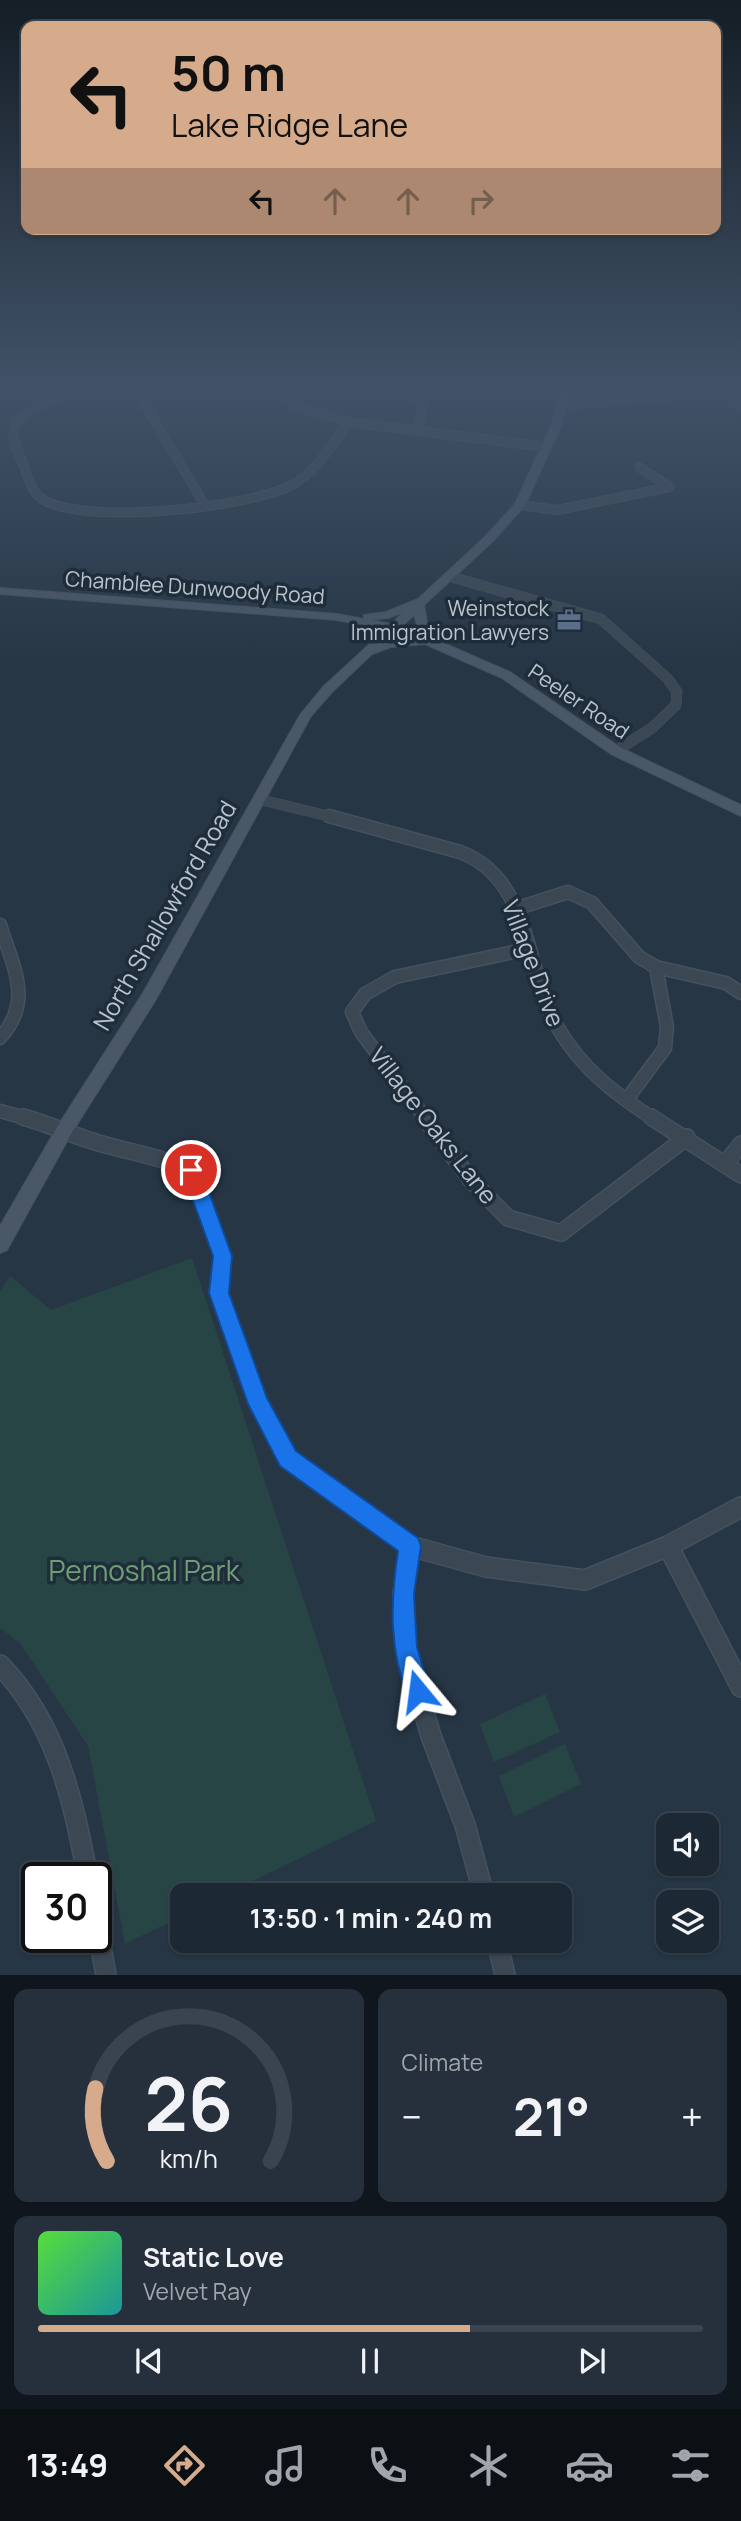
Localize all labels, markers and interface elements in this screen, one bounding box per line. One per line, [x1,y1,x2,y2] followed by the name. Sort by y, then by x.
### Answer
[171,39,286,106] text: 50 m
[56,49,147,140] icon: left
[171,103,408,147] text: Lake Ridge Lane
[243,182,281,220] icon: left
[316,182,354,220] icon: ahead
[389,182,427,220] icon: ahead
[462,182,500,220] icon: right
[64,564,326,610] street label: Chamblee Dunwoody Road
[351,594,550,646] place label: Weinstock Immigration Lawyers
[555,606,583,634] office icon: Weinstock Immigration Lawyers
[523,657,635,745] street label: Peeler Road
[85,794,243,1036] street label: North Shallowford Road
[495,895,573,1031] street label: Village Drive
[362,1040,506,1210] street label: Village Oaks Lane
[161,1140,221,1200] pin
[172,1151,210,1189] icon: arrive
[48,1551,241,1589] park label: Pernoshal Park
[381,1654,455,1728] position arrow
[656,1813,719,1953] map controls
[656,1813,719,1876] button: sound
[21,1862,112,1953] speed limit sign: 30
[656,1890,719,1953] button: layers
[250,1900,492,1936] text: 13:50 · 1 min · 240 m
[402,2046,483,2078] text: Climate
[144,2054,233,2154] text: 26
[513,2081,590,2152] text: 21°
[402,2090,422,2142] text: −
[681,2090,703,2142] text: +
[160,2141,218,2176] text: km/h
[143,2239,284,2275] text: Static Love
[143,2275,252,2307] text: Velvet Ray
[130,2342,168,2380] icon: previous
[351,2342,389,2380] icon: pause
[573,2342,611,2380] icon: next
[160,2441,209,2490] icon: directions
[261,2441,310,2490] icon: music
[363,2441,412,2490] icon: phone
[464,2441,513,2490] icon: climate
[565,2441,614,2490] icon: car
[666,2441,715,2490] icon: filters
[26,2443,108,2487] text: 13:49

